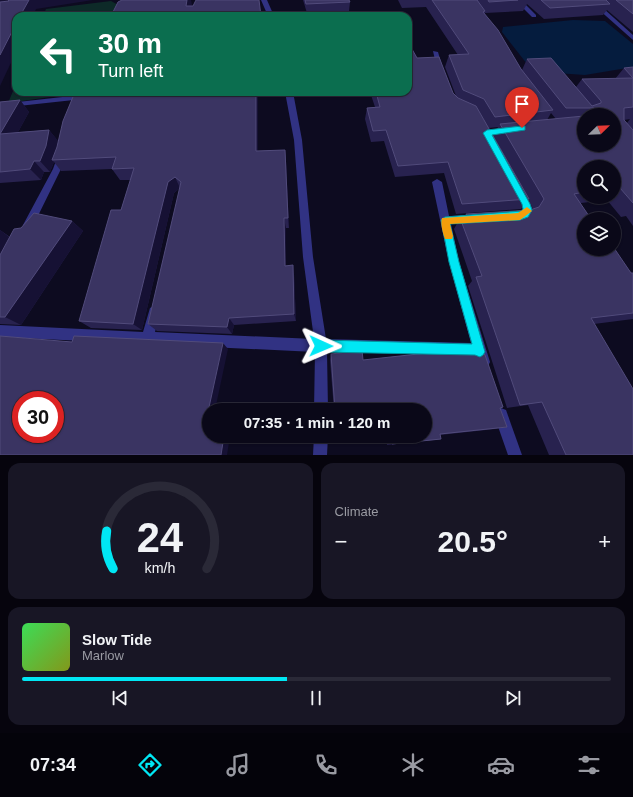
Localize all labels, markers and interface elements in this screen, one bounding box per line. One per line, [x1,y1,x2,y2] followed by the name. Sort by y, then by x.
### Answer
[32,28,84,80] icon: left
[98,28,162,59] text: 30 m
[98,61,163,81] text: Turn left
[505,87,539,128] pin
[511,93,533,115] icon: arrive
[577,108,621,152] north arrow
[577,108,621,256] map controls
[577,160,621,204] button: search
[577,212,621,256] button: layers
[300,325,342,367] position arrow
[12,391,64,443] speed limit sign: 30
[244,414,390,431] text: 07:35 · 1 min · 120 m
[335,504,379,519] text: Climate
[137,514,183,561] text: 24
[438,525,508,558] text: 20.5°
[335,529,347,554] text: −
[598,529,611,554] text: +
[145,560,176,576] text: km/h
[82,631,152,648] text: Slow Tide
[82,648,124,663] text: Marlow
[109,687,131,709] icon: previous
[305,687,327,709] icon: pause
[502,687,524,709] icon: next
[136,751,164,779] icon: directions
[224,751,252,779] icon: music
[312,751,340,779] icon: phone
[399,751,427,779] icon: climate
[487,751,515,779] icon: car
[575,751,603,779] icon: filters
[30,755,76,775] text: 07:34

